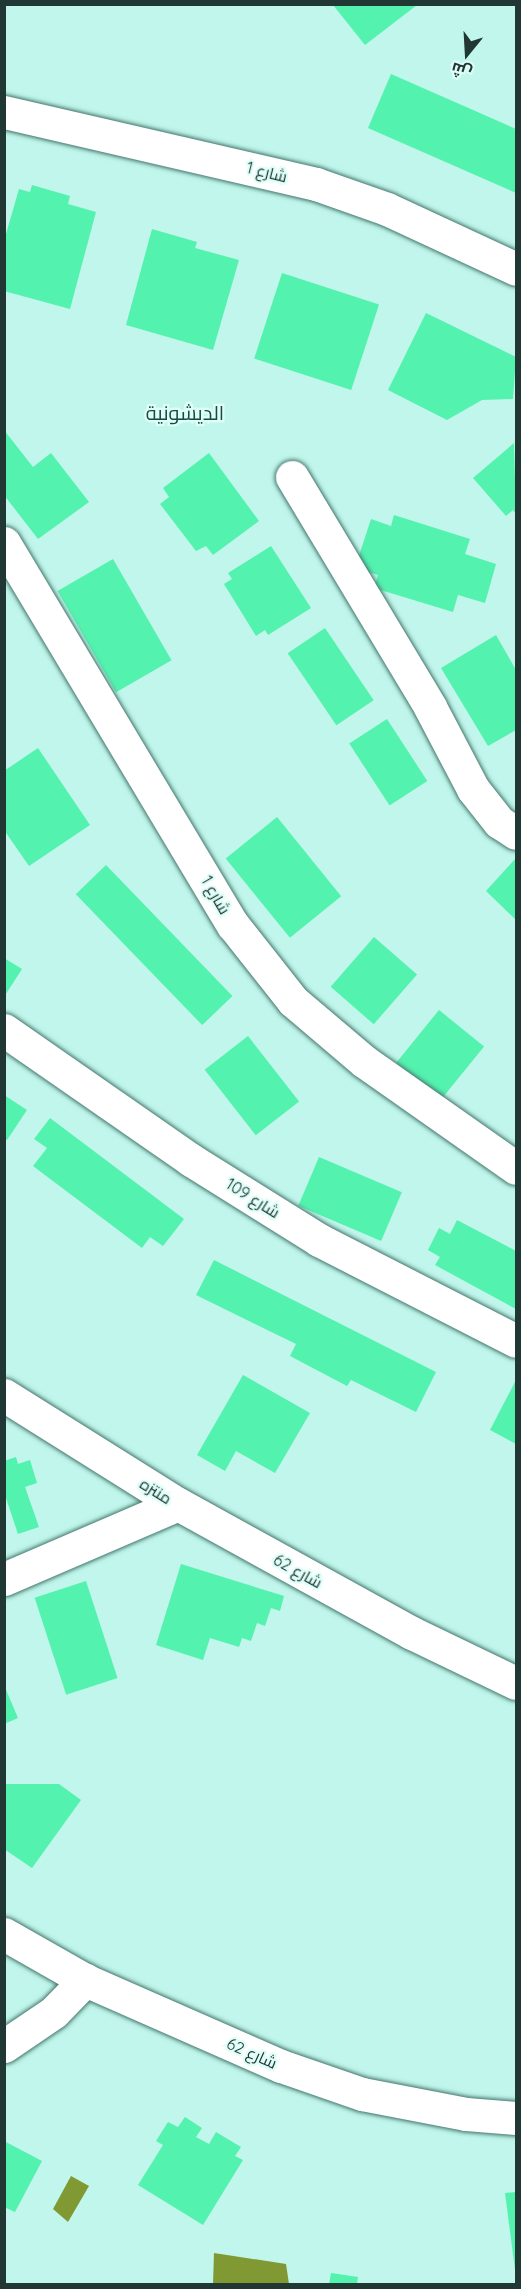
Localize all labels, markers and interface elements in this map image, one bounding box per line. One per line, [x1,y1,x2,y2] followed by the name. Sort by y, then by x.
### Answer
[437,24,497,84] north arrow
[449,58,474,84] text: ش
[245,158,289,186] street label: شارع 1
[146,400,224,424] district label: الديشونية
[197,872,235,918] street label: شارع 1
[223,1174,283,1222] street label: شارع 109
[137,1474,175,1508] street label: منتزه
[270,1550,326,1592] street label: شارع 62
[224,2033,280,2073] street label: شارع 62

